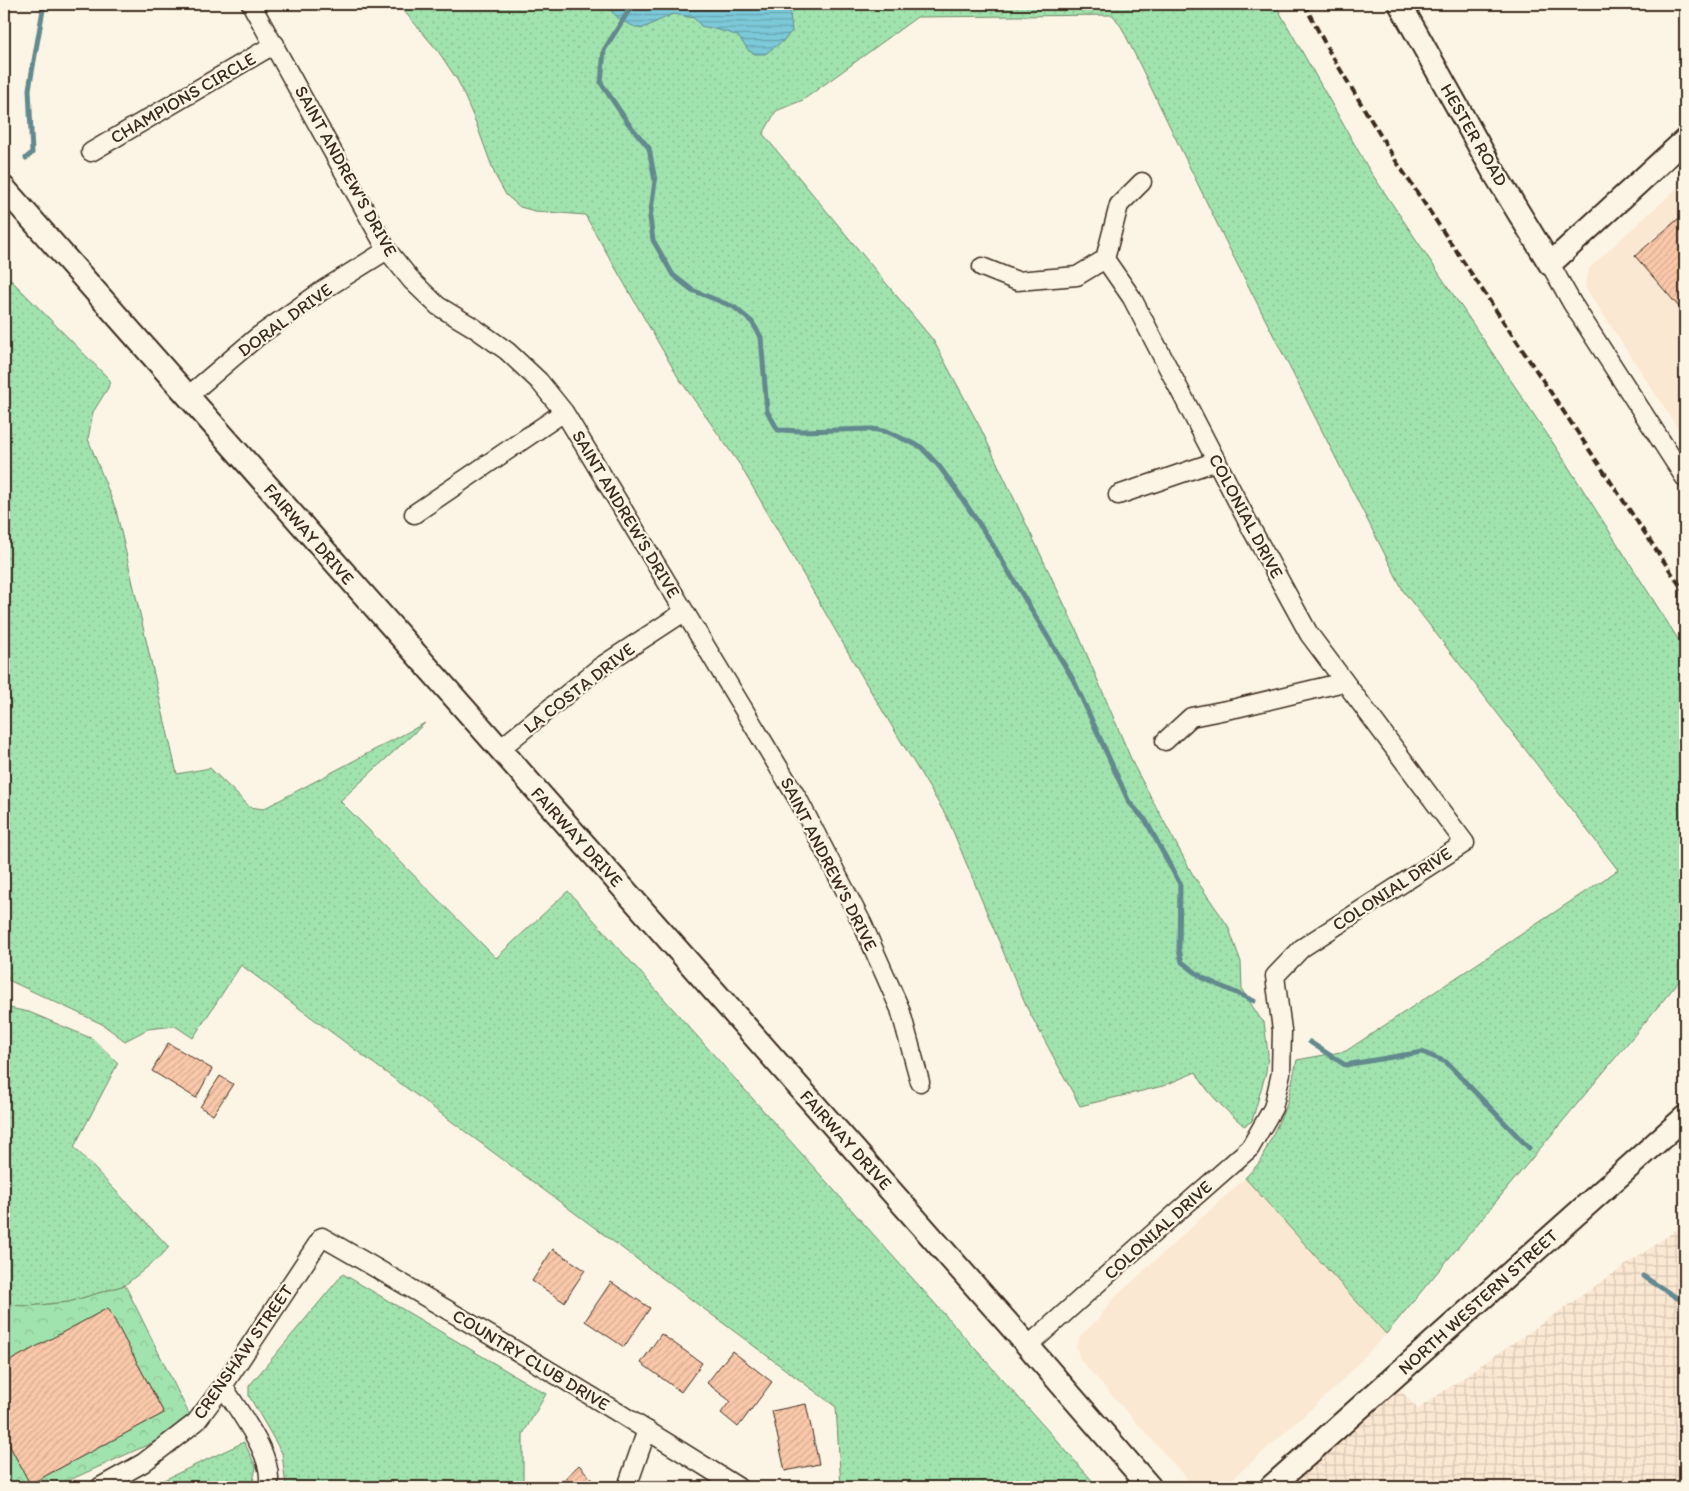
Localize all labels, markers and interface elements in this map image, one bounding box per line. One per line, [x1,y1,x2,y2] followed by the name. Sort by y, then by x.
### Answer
[106,47,260,149] street label: CHAMPIONS CIRCLE
[1436,80,1512,190] street label: HESTER ROAD
[290,82,402,260] street label: SAINT ANDREW'S DRIVE
[234,278,336,362] street label: DORAL DRIVE
[567,426,685,602] street label: SAINT ANDREW'S DRIVE
[1204,450,1288,582] street label: COLONIAL DRIVE
[259,479,359,589] street label: FAIRWAY DRIVE
[519,638,639,738] street label: LA COSTA DRIVE
[776,774,882,954] street label: SAINT ANDREW'S DRIVE
[526,782,628,892] street label: FAIRWAY DRIVE
[1328,842,1456,936] street label: COLONIAL DRIVE
[795,1085,897,1195] street label: FAIRWAY DRIVE
[1099,1176,1217,1284] street label: COLONIAL DRIVE
[1394,1224,1562,1380] street label: NORTH WESTERN STREET
[188,1280,298,1424] street label: CRENSHAW STREET
[448,1304,614,1416] street label: COUNTRY CLUB DRIVE

